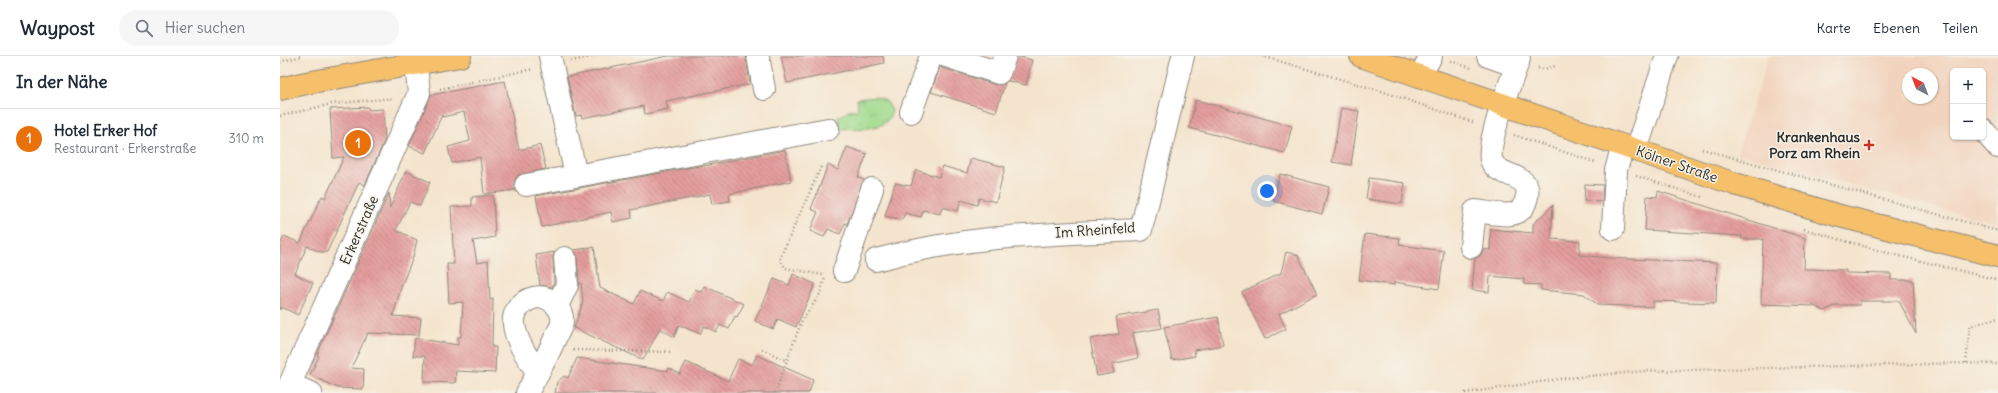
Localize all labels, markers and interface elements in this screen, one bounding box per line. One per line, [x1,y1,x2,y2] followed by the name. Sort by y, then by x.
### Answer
[119,10,399,46] search box
[20,16,95,40] text: Waypost
[133,17,155,39] icon: search
[165,18,245,37] text: Hier suchen
[1817,19,1851,37] text: Karte
[1873,19,1920,37] text: Ebenen
[1942,19,1978,37] text: Teilen
[1902,68,1938,104] north arrow
[1950,68,1986,140] map controls
[1950,68,1986,104] button: +
[16,71,108,93] text: In der Nähe
[1950,104,1986,140] button: −
[54,121,157,140] text: Hotel Erker Hof
[345,128,371,158] pin: 1
[1769,128,1861,162] place label: Krankenhaus Porz am Rhein
[26,130,32,147] text: 1
[229,130,264,147] text: 310 m
[1863,139,1875,151] marker: Krankenhaus Porz am Rhein
[54,140,196,157] text: Restaurant · Erkerstraße
[1634,142,1720,186] street label: Kölner Straße
[1257,181,1277,201] your location
[336,193,382,267] street label: Erkerstraße
[1054,218,1136,242] street label: Im Rheinfeld

